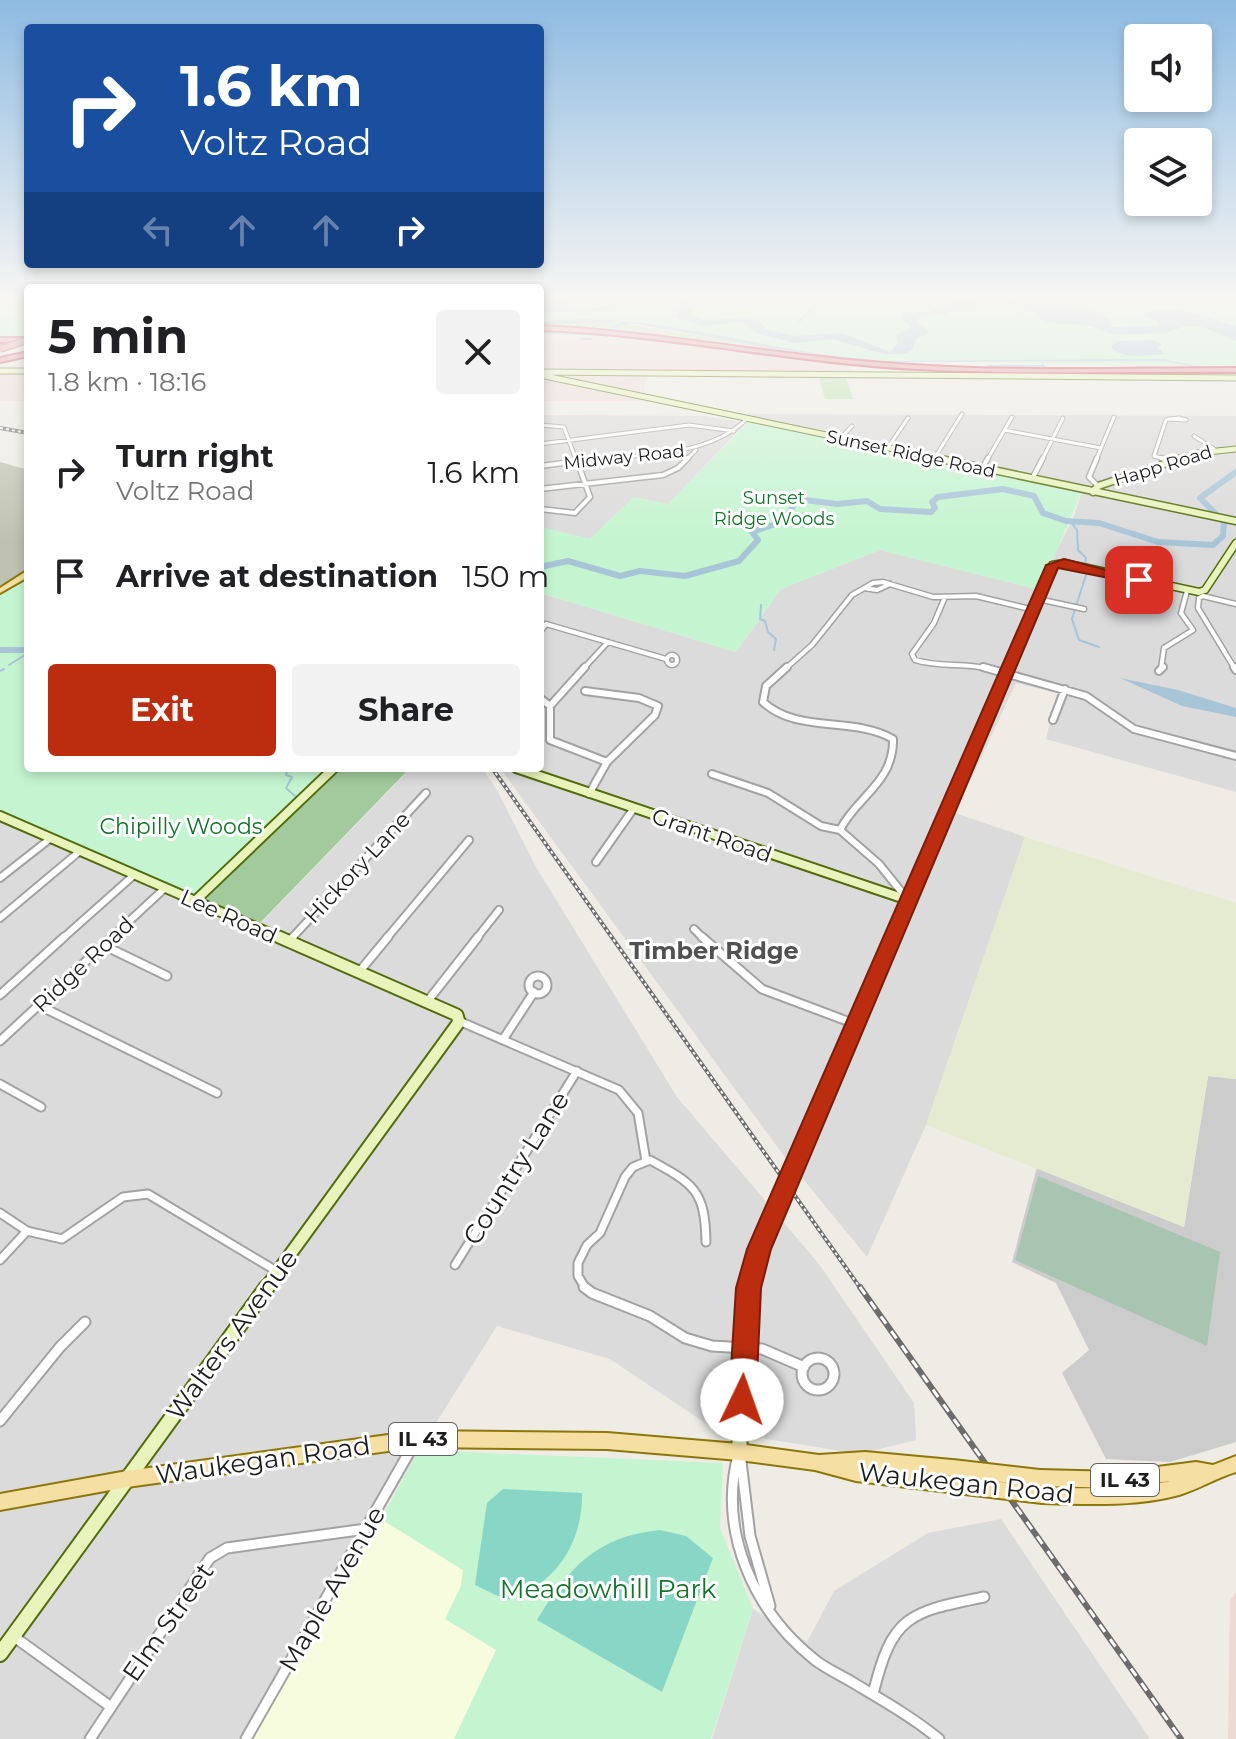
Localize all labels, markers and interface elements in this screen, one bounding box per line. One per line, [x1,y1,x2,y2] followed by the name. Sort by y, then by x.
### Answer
[1124,24,1212,216] map controls
[1124,24,1212,112] button: sound
[180,52,363,120] text: 1.6 km
[48,56,152,160] icon: right
[180,120,372,164] text: Voltz Road
[1124,128,1212,216] button: layers
[136,208,180,252] icon: left
[220,208,264,252] icon: ahead
[304,208,348,252] icon: ahead
[388,208,432,252] icon: right
[48,307,188,365] text: 5 min
[436,310,520,394] button: close
[48,366,206,398] text: 1.8 km · 18:16
[825,425,997,483] street label: Sunset Ridge Road
[116,438,273,475] text: Turn right
[562,440,686,474] street label: Midway Road
[1111,441,1215,491] street label: Happ Road
[48,450,92,494] icon: right
[427,454,520,491] text: 1.6 km
[116,475,254,507] text: Voltz Road
[714,487,834,530] park label: Sunset Ridge Woods
[1105,546,1173,614] pin
[48,554,92,598] icon: arrive
[116,558,438,595] text: Arrive at destination
[462,558,549,595] text: 150 m
[1117,558,1161,602] icon: arrive
[48,664,276,756] button: Exit
[292,664,520,756] button: Share
[648,802,775,869] street label: Grant Road
[299,806,416,929] street label: Hickory Lane
[99,813,263,840] park label: Chipilly Woods
[176,883,281,950] street label: Lee Road
[27,911,139,1018] street label: Ridge Road
[629,936,799,965] district label: Timber Ridge
[456,1085,576,1251] street label: Country Lane
[159,1243,305,1427] street label: Walters Avenue
[700,1358,784,1442] position arrow
[389,1423,457,1455] road number: IL 43
[154,1429,372,1491] street label: Waukegan Road
[857,1456,1075,1510] street label: Waukegan Road
[1091,1464,1159,1496] road number: IL 43
[272,1501,392,1677] street label: Maple Avenue
[115,1557,221,1687] street label: Elm Street
[500,1573,717,1605] park label: Meadowhill Park

